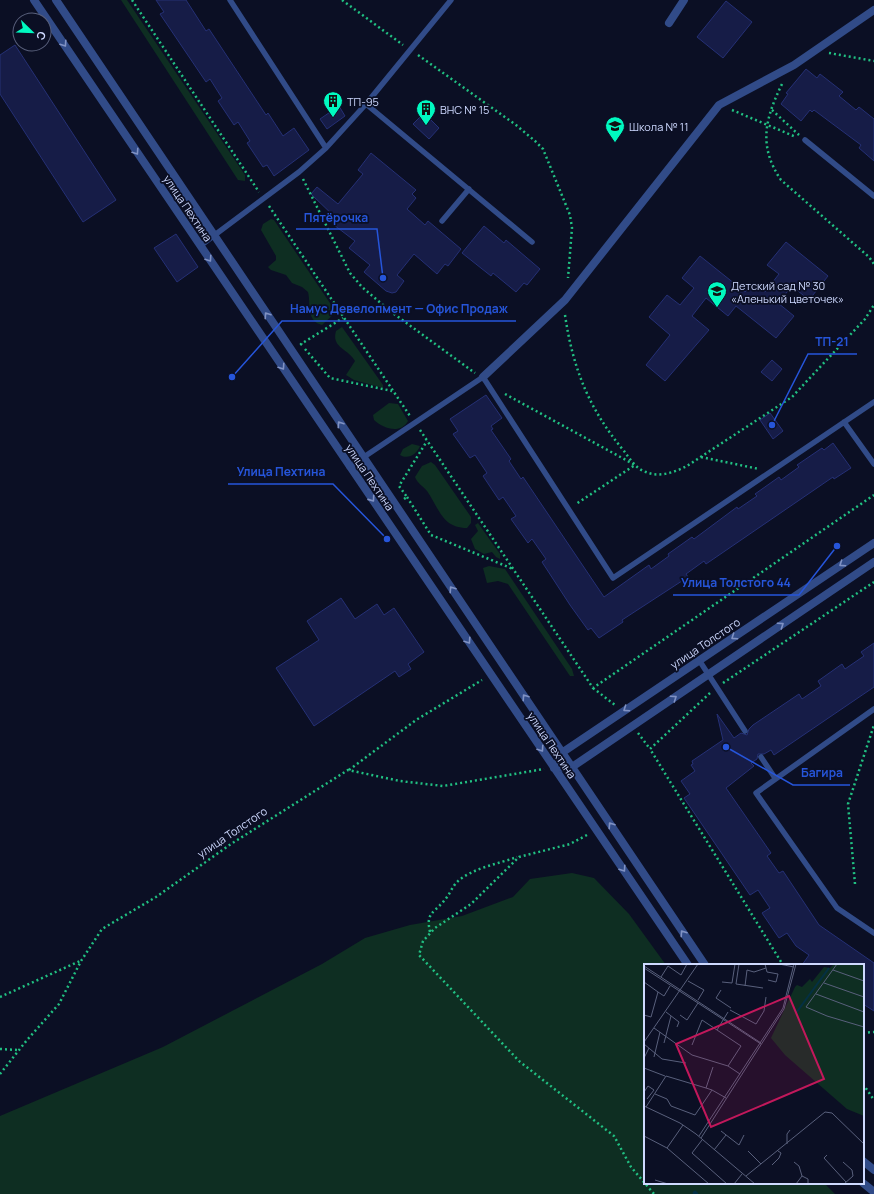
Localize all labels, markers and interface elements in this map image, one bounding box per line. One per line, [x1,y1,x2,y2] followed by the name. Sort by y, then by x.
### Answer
[12,12,52,52] north arrow
[33,29,50,43] text: С
[59,40,67,47] one-way arrow
[322,90,344,118] building icon: ТП-95
[347,94,379,109] place label: ТП-95
[415,98,437,126] building icon: ВНС № 15
[440,102,489,117] place label: ВНС № 15
[604,115,626,143] school or university icon: Школа № 11
[629,119,688,134] place label: Школа № 11
[131,147,138,154] one-way arrow
[160,172,216,244] street label: улица Пехтина
[296,205,377,229] callout: Пятёрочка
[304,209,368,226] text: Пятёрочка
[204,255,211,262] one-way arrow
[731,278,844,306] place label: Детский сад № 30 «Аленький цветочек»
[706,280,728,308] school or university icon: Детский сад № 30 «Аленький цветочек»
[282,297,516,321] callout: Намус Девелопмент — Офис Продаж
[290,300,509,317] text: Намус Девелопмент — Офис Продаж
[265,313,272,320] one-way arrow
[808,330,857,354] callout: ТП-21
[815,333,849,350] text: ТП-21
[277,363,285,370] one-way arrow
[338,421,345,428] one-way arrow
[342,441,398,513] street label: улица Пехтина
[228,460,333,484] callout: Улица Пехтина
[237,463,325,480] text: Улица Пехтина
[367,495,375,502] one-way arrow
[839,559,846,566] one-way arrow
[673,571,799,595] callout: Улица Толстого 44
[681,574,791,591] text: Улица Толстого 44
[449,586,457,593] one-way arrow
[667,614,743,672] street label: улица Толстого
[777,623,784,630] one-way arrow
[731,632,738,640] one-way arrow
[463,637,471,644] one-way arrow
[523,694,530,701] one-way arrow
[669,696,676,703] one-way arrow
[623,704,630,712] one-way arrow
[524,709,580,781] street label: улица Пехтина
[536,745,544,752] one-way arrow
[793,761,850,785] callout: Багира
[801,764,843,781] text: Багира
[194,803,270,861] street label: улица Толстого
[608,822,616,829] one-way arrow
[618,865,626,872] one-way arrow
[681,930,688,937] one-way arrow
[644,964,864,1184] inset map

